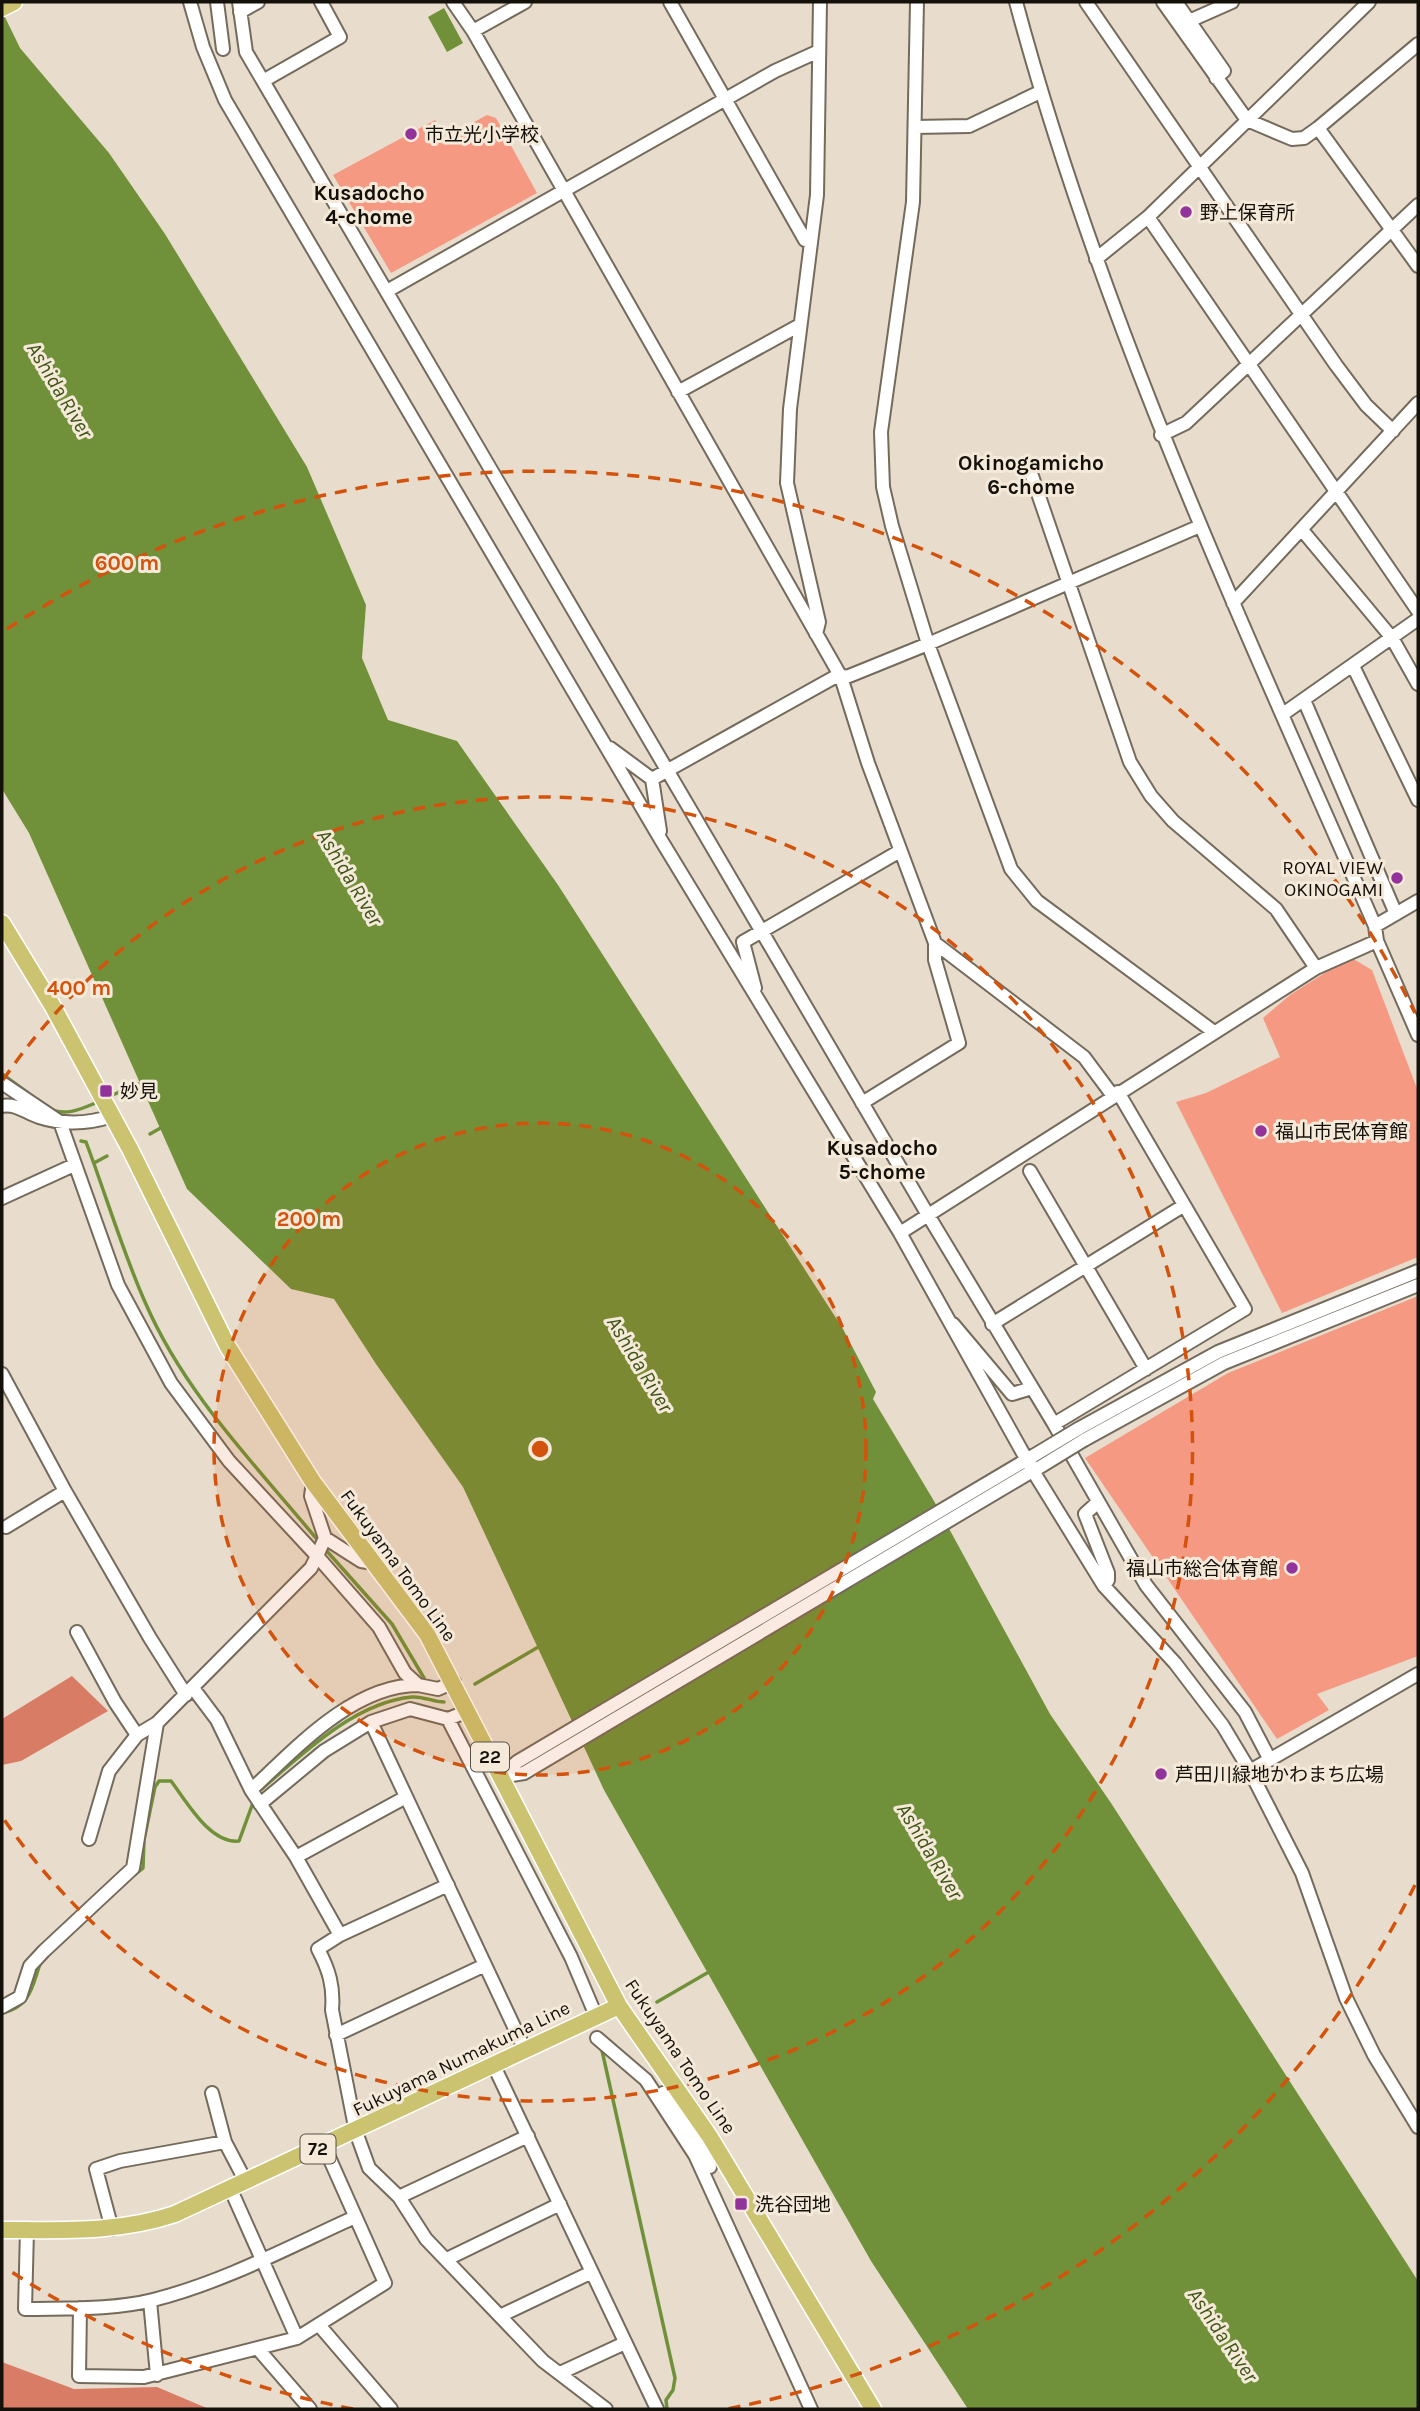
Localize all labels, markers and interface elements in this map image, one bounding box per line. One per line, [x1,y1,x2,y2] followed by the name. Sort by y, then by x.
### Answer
[425,124,539,146] place label: 市立光小学校
[403,126,419,142] marker: 市立光小学校
[313,181,425,229] district label: Kusadocho 4-chome
[1200,202,1295,224] place label: 野上保育所
[1178,204,1194,220] marker: 野上保育所
[22,338,98,443] water label: Ashida River
[958,451,1104,499] district label: Okinogamicho 6-chome
[95,551,159,575] text: 600 m
[312,825,388,930] water label: Ashida River
[1282,857,1383,901] place label: ROYAL VIEW OKINOGAMI
[1389,870,1405,886] marker: ROYAL VIEW OKINOGAMI
[47,976,111,1000] text: 400 m
[120,1081,158,1103] place label: 妙見
[98,1083,114,1099] marker: 妙見
[1275,1121,1408,1143] place label: 福山市民体育館
[1253,1123,1269,1139] marker: 福山市民体育館
[826,1136,938,1184] district label: Kusadocho 5-chome
[277,1207,341,1231] text: 200 m
[602,1312,678,1417] water label: Ashida River
[528,1437,552,1461] centre of rings
[336,1485,461,1646] street label: Fukuyama Tomo Line
[1126,1558,1278,1580] place label: 福山市総合体育館
[1284,1560,1300,1576] marker: 福山市総合体育館
[471,1742,509,1772] road number: 22
[1175,1764,1384,1786] place label: 芦田川緑地かわまち広場
[1153,1766,1169,1782] marker: 芦田川緑地かわまち広場
[892,1799,968,1904] water label: Ashida River
[620,1975,740,2138] street label: Fukuyama Tomo Line
[349,1997,574,2121] street label: Fukuyama Numakuma Line
[300,2134,336,2164] road number: 72
[755,2194,831,2216] place label: 洗谷団地
[733,2196,749,2212] marker: 洗谷団地
[1183,2284,1264,2387] water label: Ashida River

